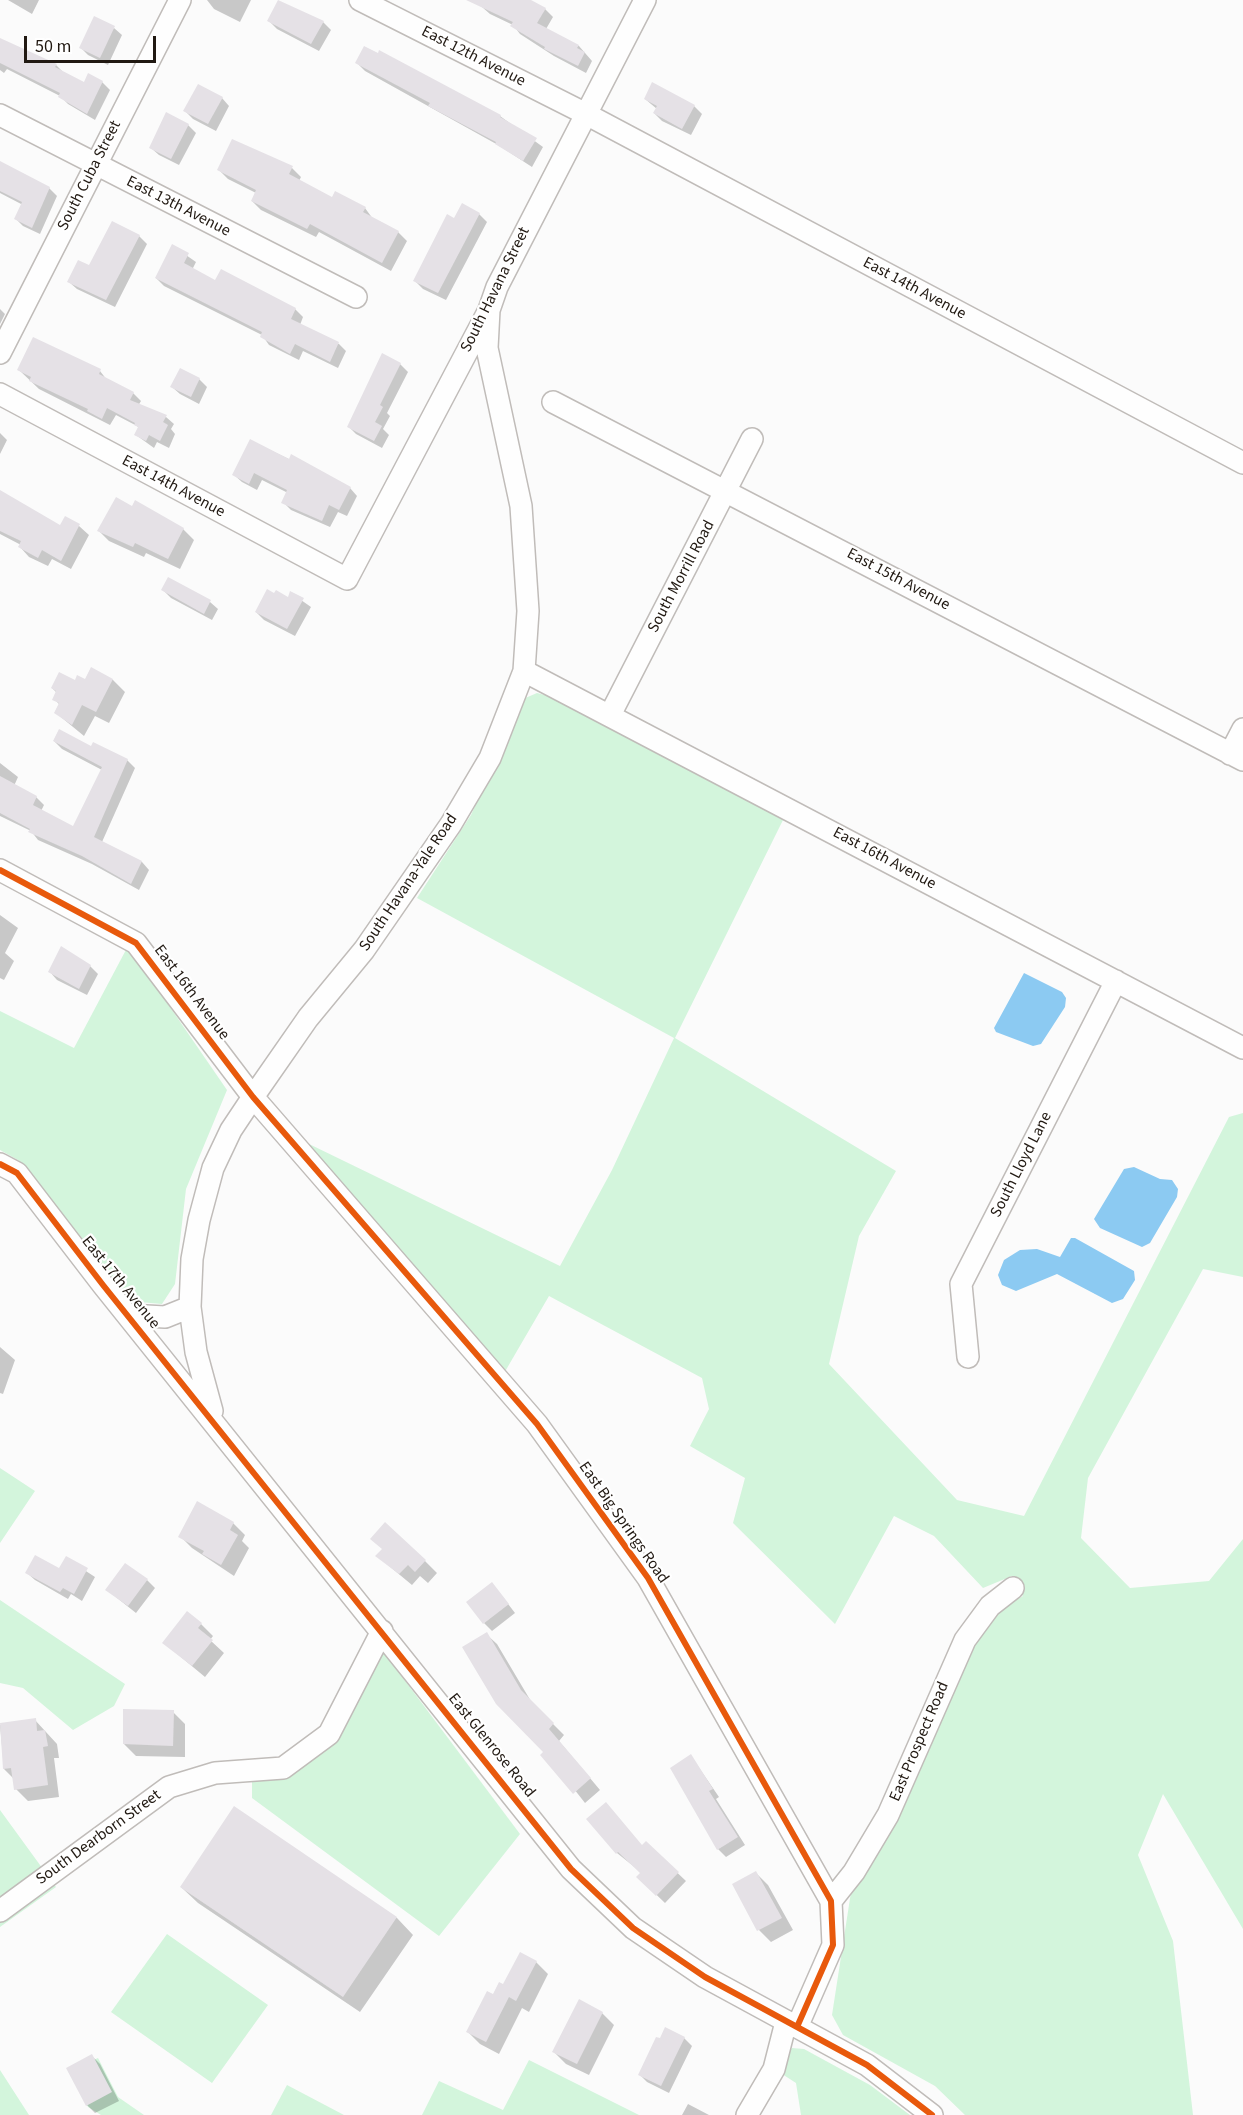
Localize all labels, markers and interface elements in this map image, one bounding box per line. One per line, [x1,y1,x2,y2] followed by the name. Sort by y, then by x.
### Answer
[418,23,528,91] street label: East 12th Avenue
[27,24,159,62] scale bar
[35,34,71,59] text: 50 m
[54,118,126,234] street label: South Cuba Street
[123,173,233,241] street label: East 13th Avenue
[457,224,535,356] street label: South Havana Street
[859,254,969,324] street label: East 14th Avenue
[118,452,228,522] street label: East 14th Avenue
[644,518,720,636] street label: South Morrill Road
[843,545,953,615] street label: East 15th Avenue
[356,811,462,955] street label: South Havana-Yale Road
[829,824,939,894] street label: East 16th Avenue
[149,942,233,1044] street label: East 16th Avenue
[987,1109,1057,1221] street label: South Lloyd Lane
[77,1233,163,1333] street label: East 17th Avenue
[574,1458,672,1588] street label: East Big Springs Road
[886,1679,954,1805] street label: East Prospect Road
[443,1690,539,1802] street label: East Glenrose Road
[33,1786,165,1890] street label: South Dearborn Street

